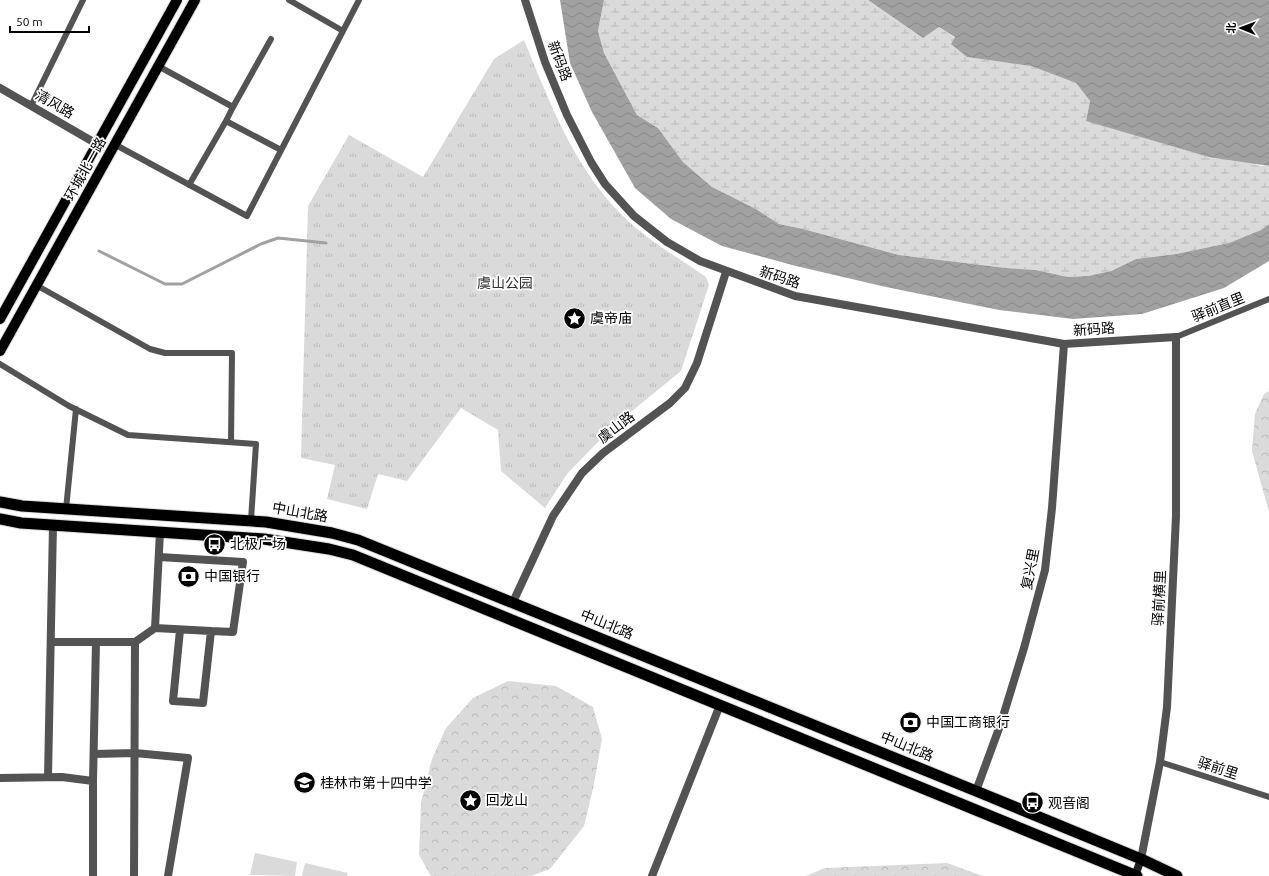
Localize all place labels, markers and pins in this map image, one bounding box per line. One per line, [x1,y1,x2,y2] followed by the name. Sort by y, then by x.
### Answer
[562,305,588,331] place icon: 虞帝庙
[590,310,632,326] place label: 虞帝庙
[201,531,227,557] bus stop icon: 北极广场
[230,536,286,552] place label: 北极广场
[175,563,201,589] bank icon: 中国银行
[204,568,260,584] place label: 中国银行
[898,709,924,735] bank icon: 中国工商银行
[926,714,1010,730] place label: 中国工商银行
[291,770,317,796] school or university icon: 桂林市第十四中学
[320,775,432,791] place label: 桂林市第十四中学
[457,787,483,813] place icon: 回龙山
[1019,790,1045,816] bus stop icon: 观音阁
[486,792,528,808] place label: 回龙山
[1048,795,1090,811] place label: 观音阁

